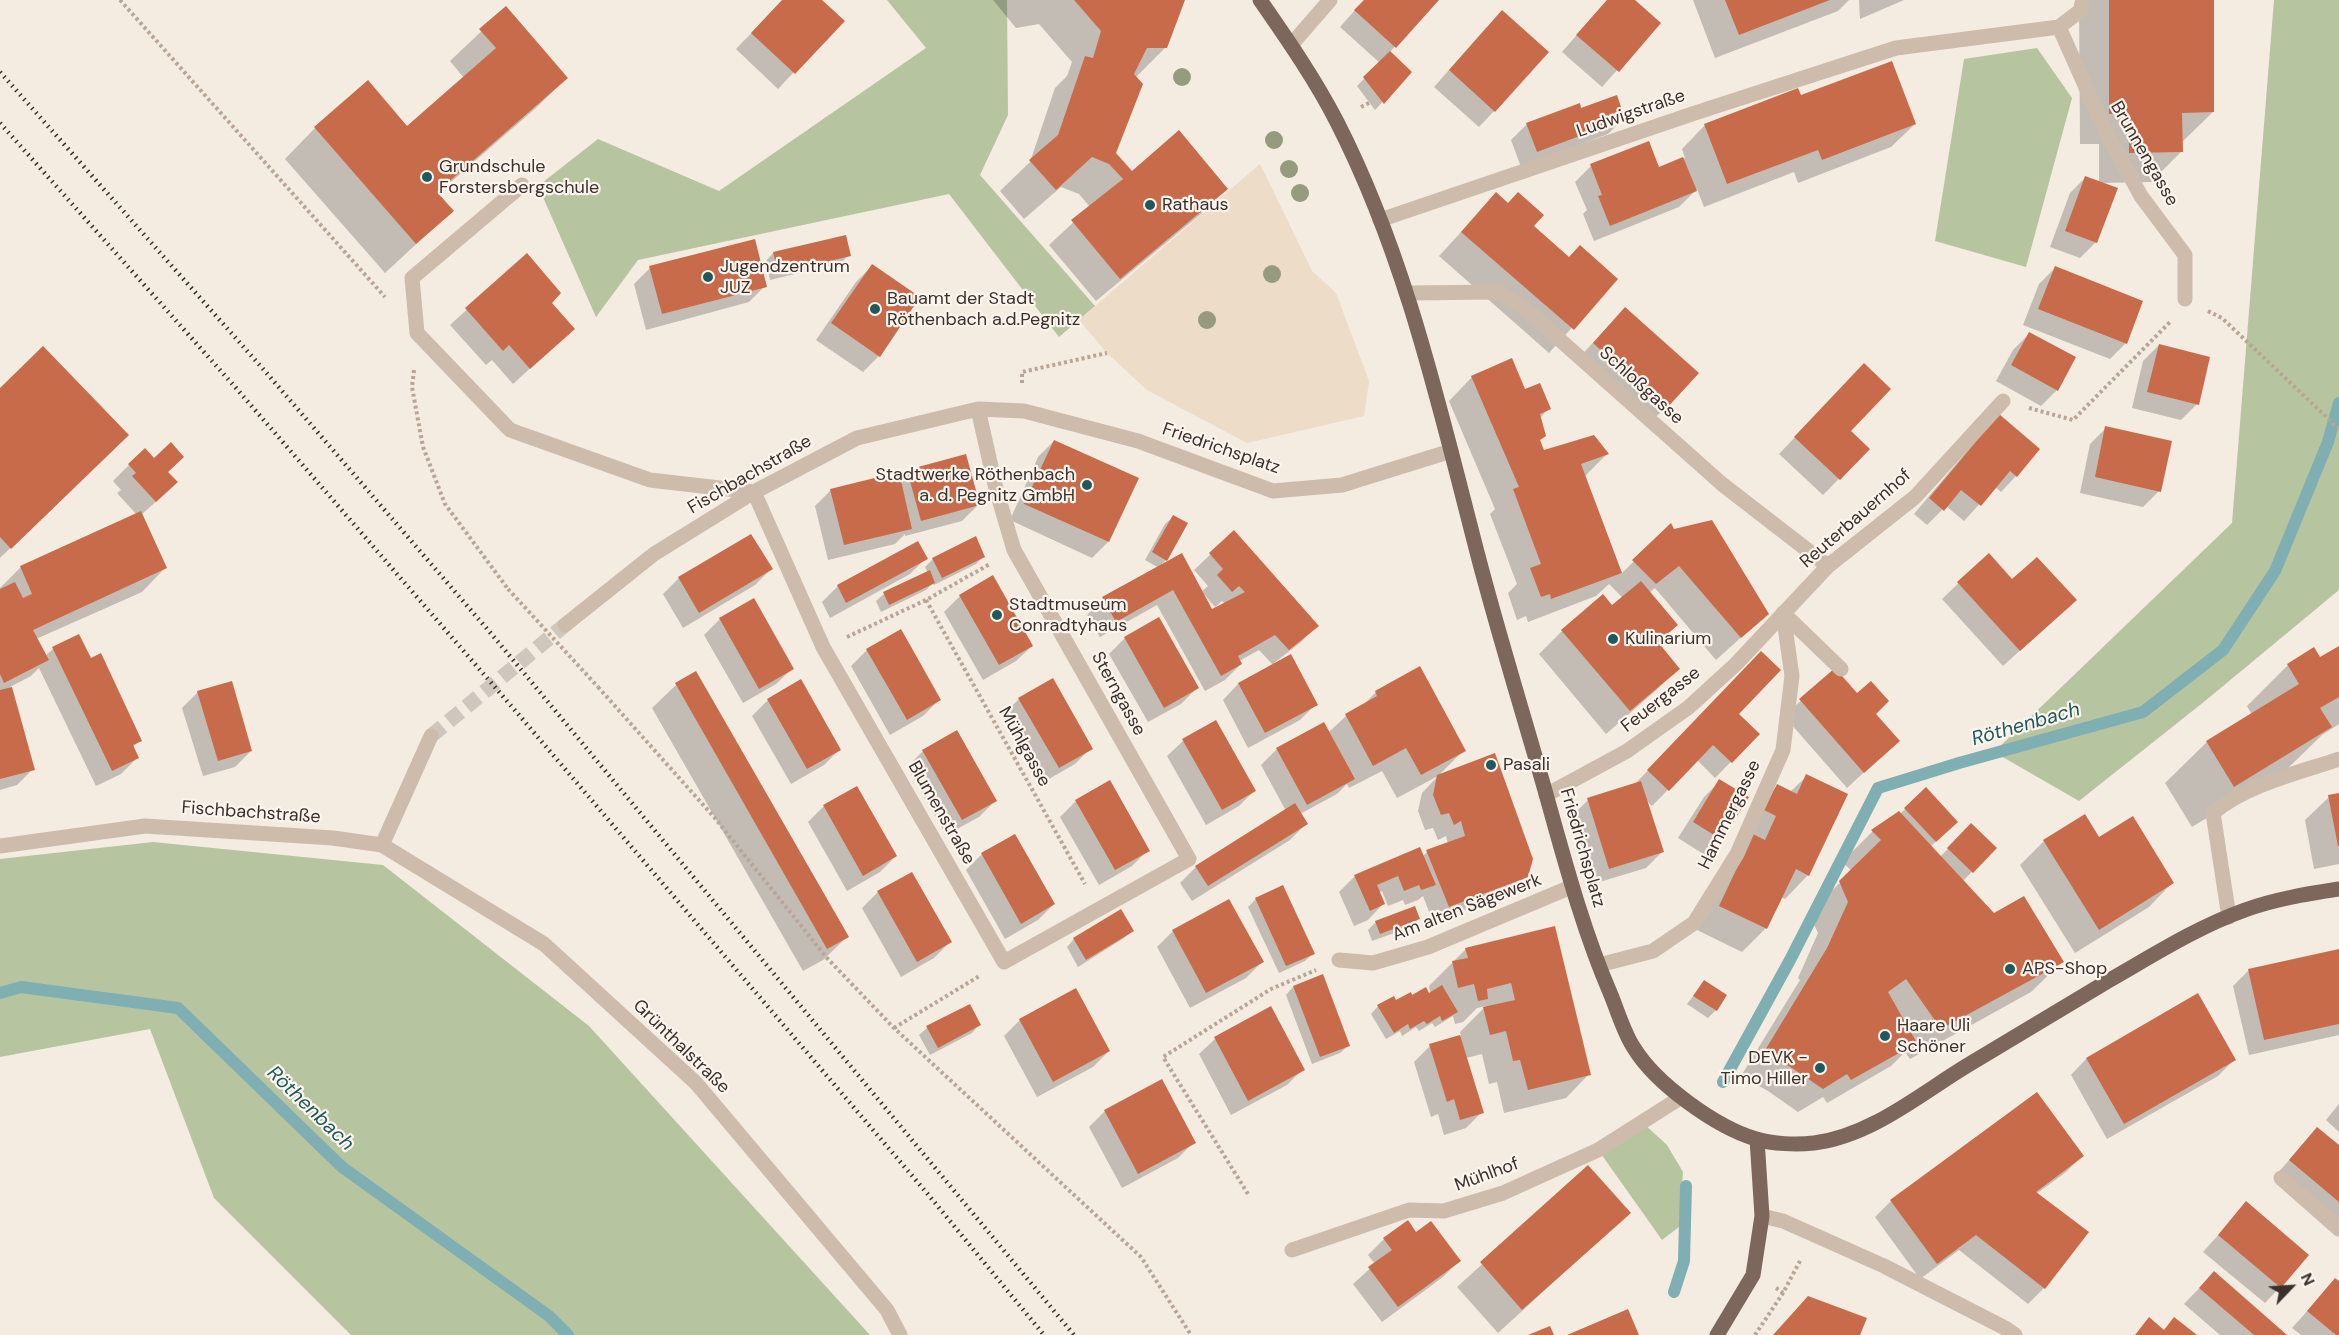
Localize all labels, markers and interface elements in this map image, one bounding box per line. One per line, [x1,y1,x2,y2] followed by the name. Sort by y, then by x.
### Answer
[1574,85,1688,143] street label: Ludwigstraße
[2105,98,2183,210] street label: Brunnengasse
[439,156,599,198] place label: Grundschule Forstersbergschule
[420,170,434,184] marker: Grundschule Forstersbergschule
[1162,194,1229,216] place label: Rathaus
[1143,198,1157,212] marker: Rathaus
[720,256,850,298] place label: Jugendzentrum JUZ
[701,270,715,284] marker: Jugendzentrum JUZ
[887,288,1080,330] place label: Bauamt der Stadt Röthenbach a.d.Pegnitz
[868,302,882,316] marker: Bauamt der Stadt Röthenbach a.d.Pegnitz
[1594,343,1688,429] street label: Schloßgasse
[1159,419,1283,479] street label: Friedrichsplatz
[684,431,816,519] street label: Fischbachstraße
[876,464,1075,506] place label: Stadtwerke Röthenbach a. d. Pegnitz GmbH
[1796,465,1916,573] street label: Reuterbauernhof
[1080,478,1094,492] marker: Stadtwerke Röthenbach a. d. Pegnitz GmbH
[1009,594,1127,636] place label: Stadtmuseum Conradtyhaus
[990,608,1004,622] marker: Stadtmuseum Conradtyhaus
[1625,628,1711,650] place label: Kulinarium
[1606,632,1620,646] marker: Kulinarium
[1086,648,1150,740] street label: Sterngasse
[1617,662,1705,738] street label: Feuergasse
[1969,698,2083,752] water label: Röthenbach
[993,703,1055,791] street label: Mühlgasse
[1503,754,1550,776] place label: Pasali
[903,757,979,869] street label: Blumenstraße
[1694,757,1766,873] street label: Hammergasse
[1484,758,1498,772] marker: Pasali
[1555,786,1609,910] street label: Friedrichsplatz
[181,797,321,829] street label: Fischbachstraße
[1389,870,1545,946] street label: Am alten Sägewerk
[2022,958,2107,980] place label: APS-Shop
[2003,962,2017,976] marker: APS-Shop
[628,995,734,1099] street label: Grünthalstraße
[1897,1015,1970,1058] place label: Haare Uli Schöner
[1878,1029,1892,1043] marker: Haare Uli Schöner
[1721,1047,1808,1090] place label: DEVK - Timo Hiller
[1813,1061,1827,1075] marker: DEVK - Timo Hiller
[261,1062,359,1156] water label: Röthenbach
[1452,1153,1522,1197] street label: Mühlhof
[2261,1257,2321,1317] north arrow
[2296,1269,2320,1289] text: N

